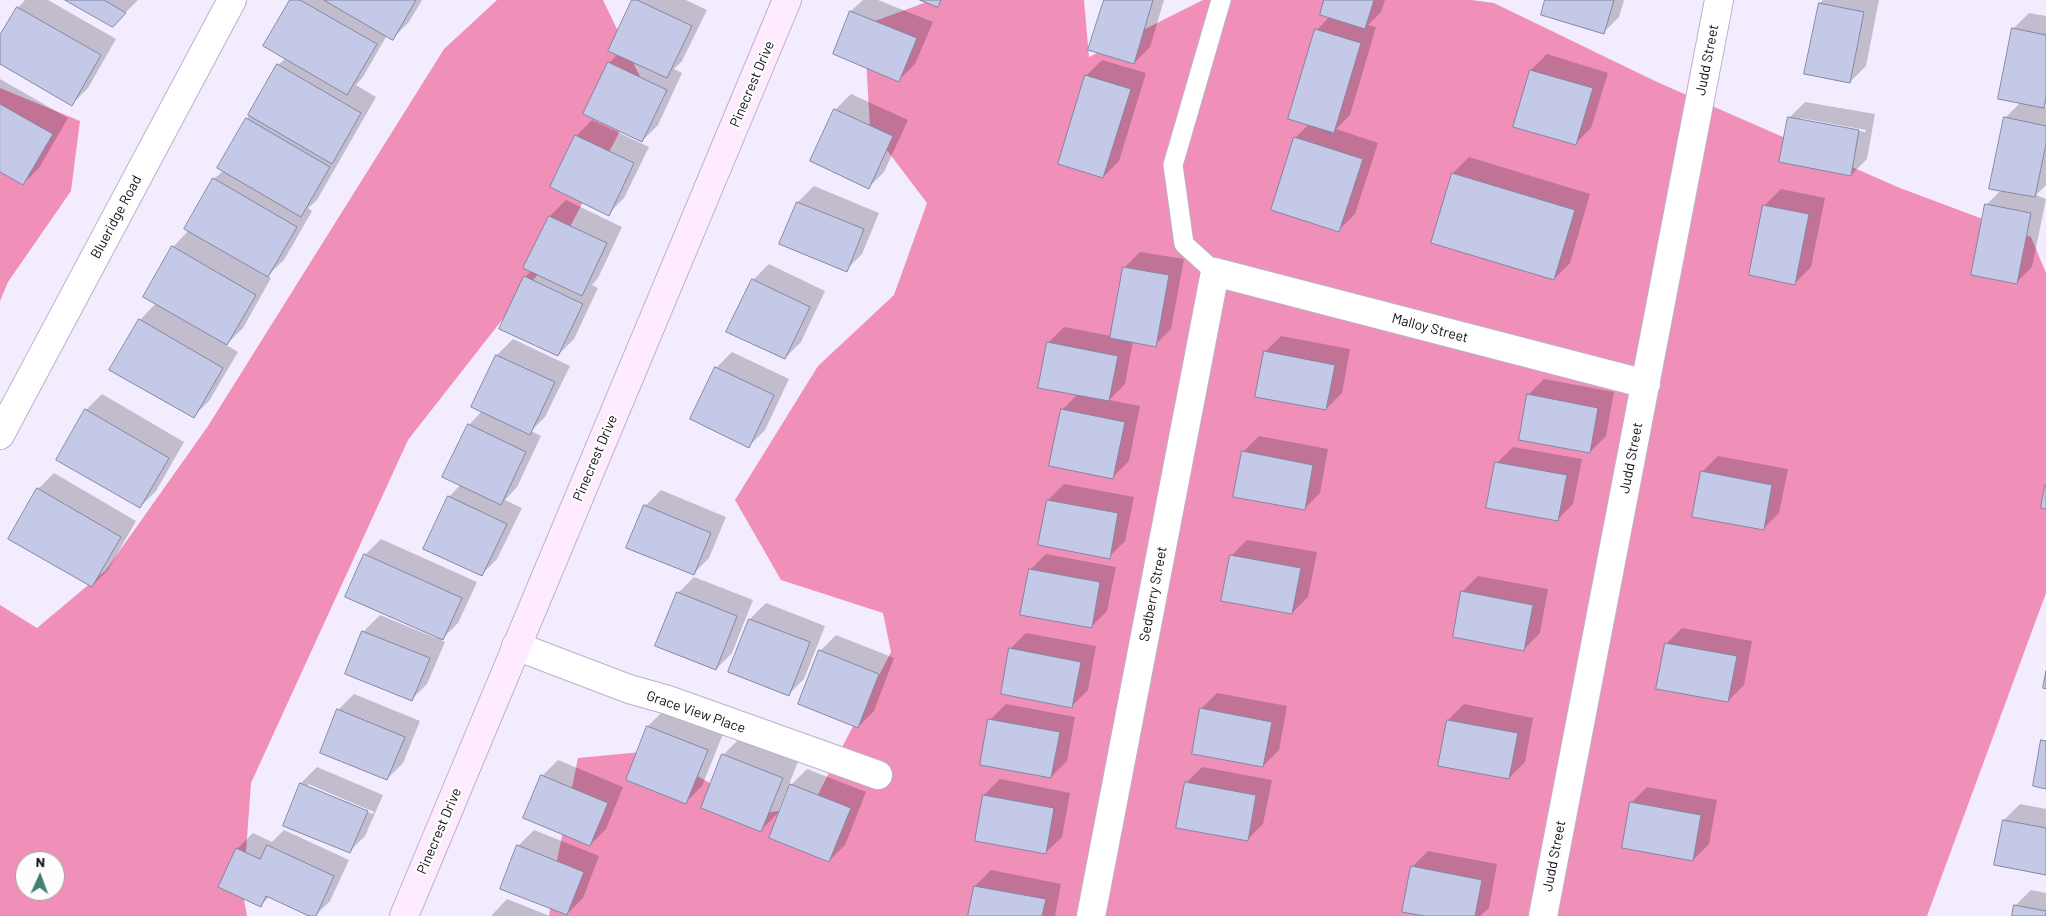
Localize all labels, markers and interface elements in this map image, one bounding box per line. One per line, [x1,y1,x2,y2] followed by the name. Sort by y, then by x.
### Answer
[1692,23,1722,97] street label: Judd Street
[726,38,778,130] street label: Pinecrest Drive
[87,172,145,262] street label: Blueridge Road
[1390,310,1470,346] street label: Malloy Street
[569,412,621,504] street label: Pinecrest Drive
[1616,421,1646,495] street label: Judd Street
[1136,545,1170,643] street label: Sedberry Street
[644,687,748,737] street label: Grace View Place
[413,785,465,877] street label: Pinecrest Drive
[1539,819,1569,893] street label: Judd Street
[15,851,65,901] north arrow
[36,853,45,870] text: N

